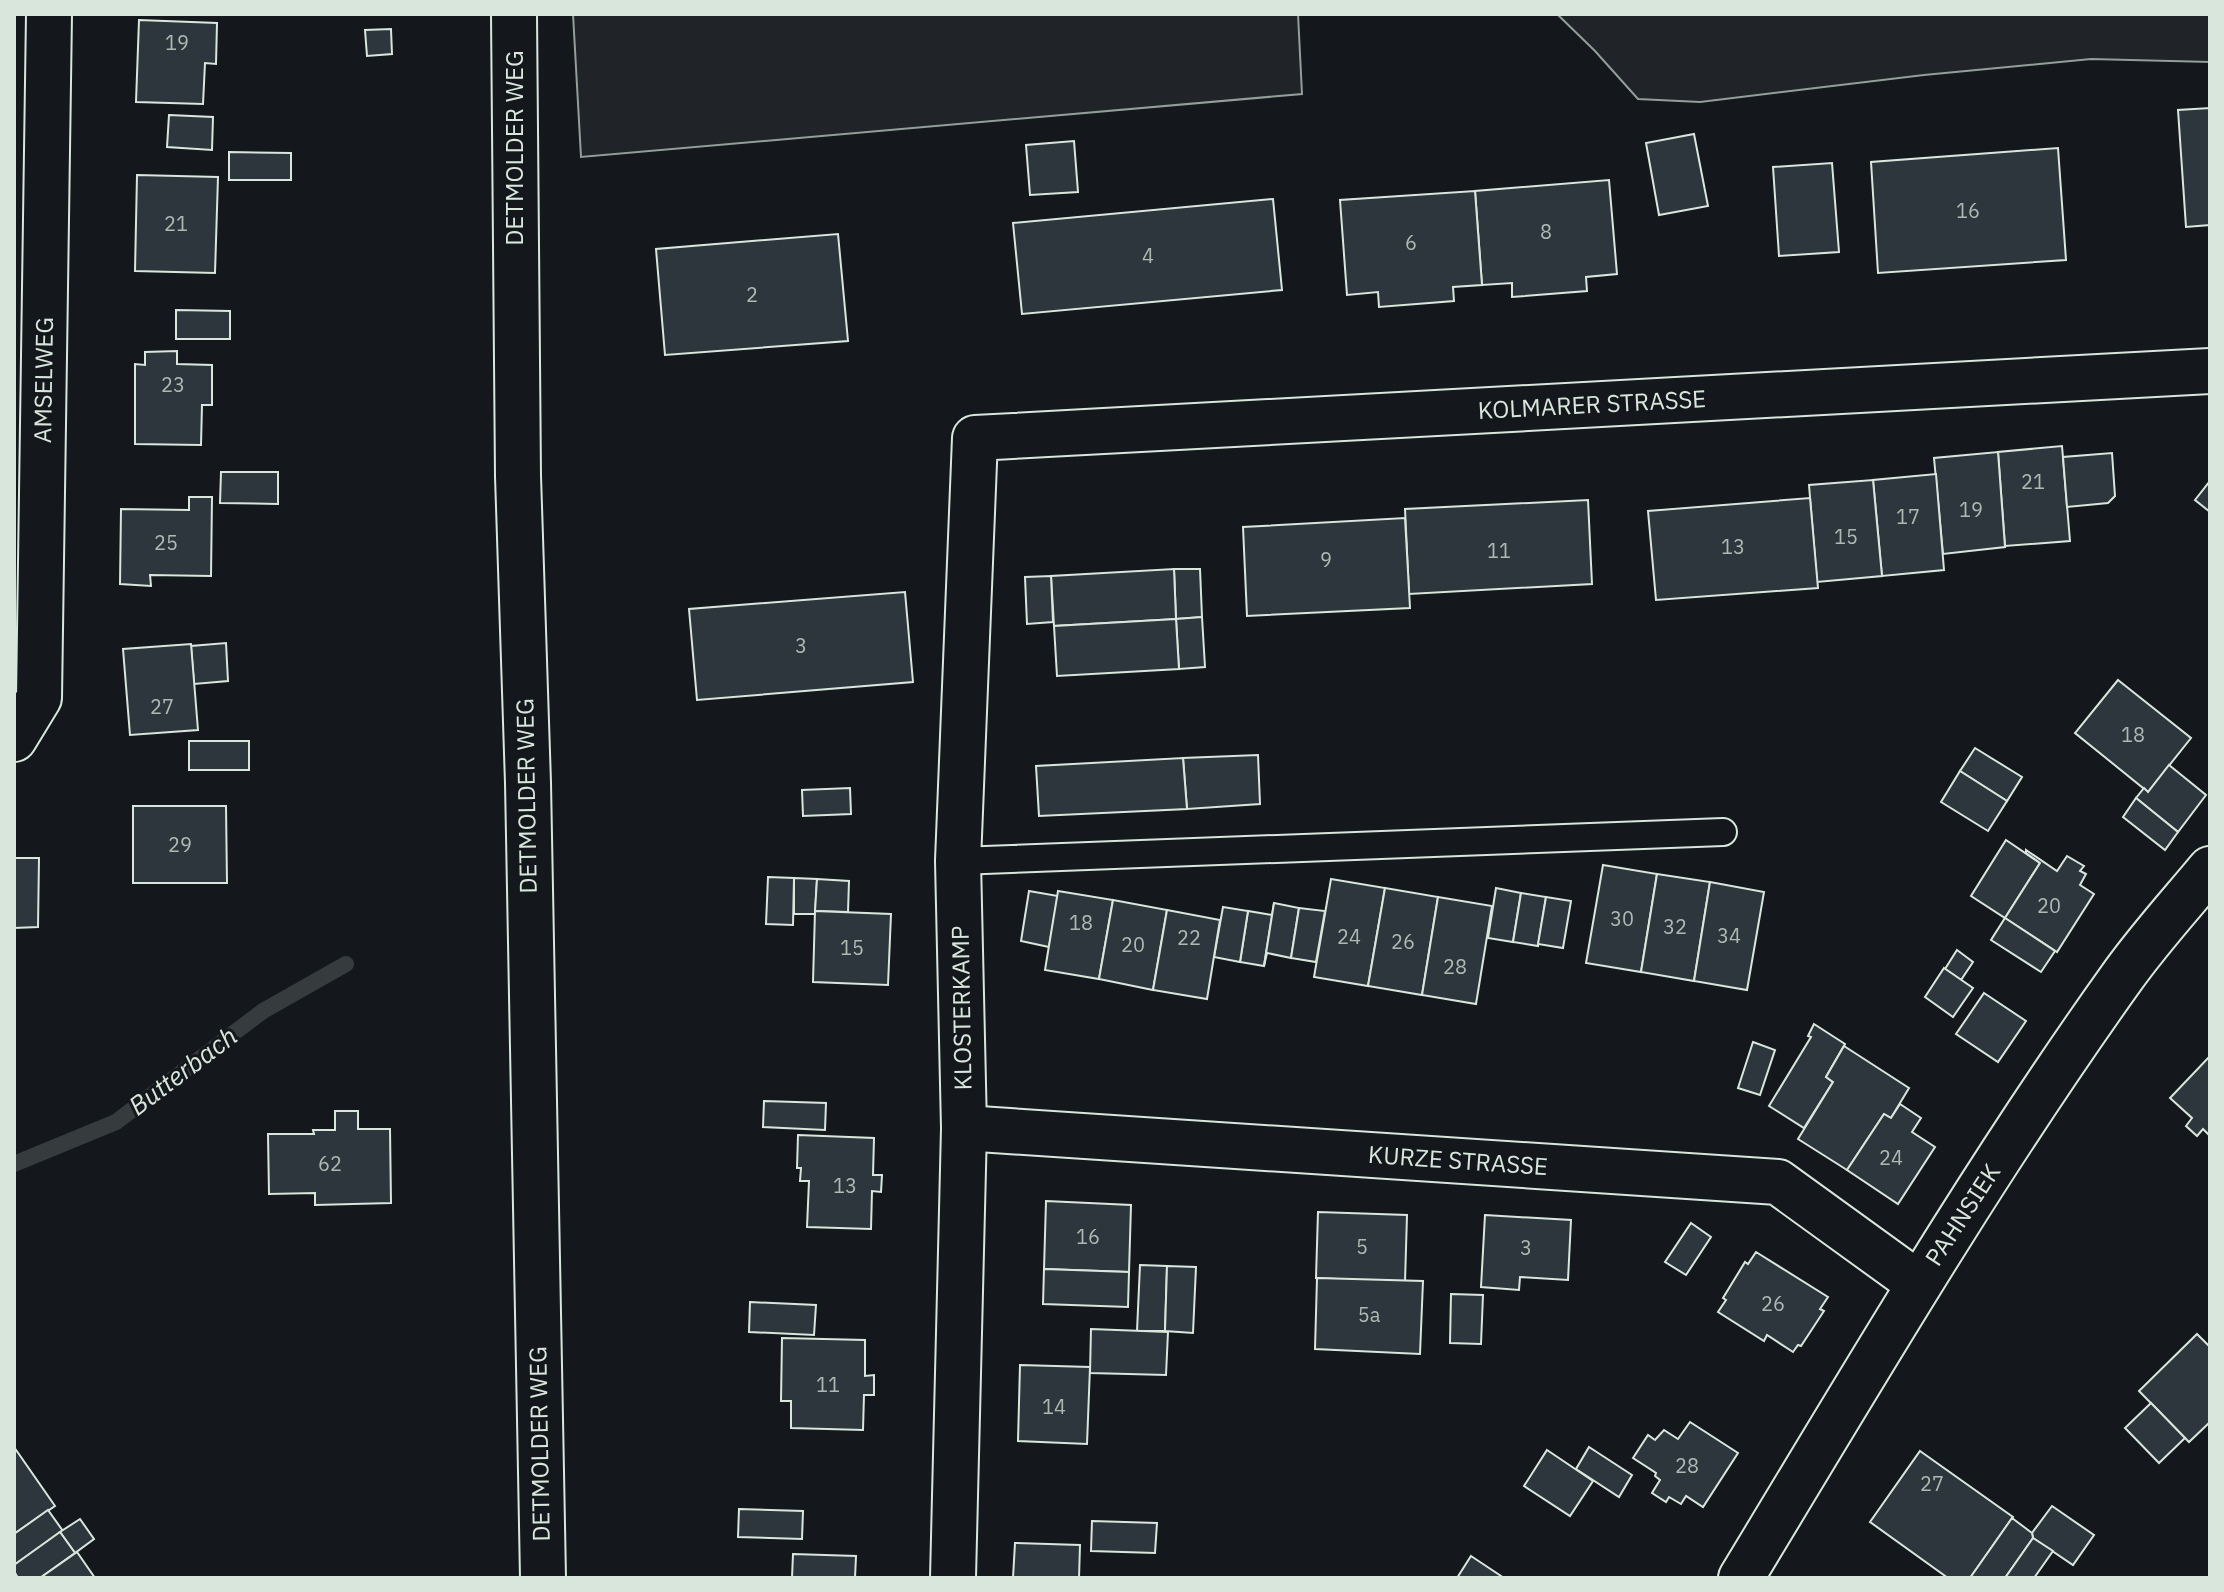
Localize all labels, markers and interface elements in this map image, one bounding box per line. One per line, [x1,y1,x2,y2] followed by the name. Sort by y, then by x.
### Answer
[165,29,189,56] house number: 19
[498,50,530,246] street label: DETMOLDER WEG
[1956,197,1980,224] house number: 16
[164,210,188,237] house number: 21
[1540,218,1552,245] house number: 8
[1405,229,1417,256] house number: 6
[1142,242,1154,269] house number: 4
[746,281,758,308] house number: 2
[26,317,60,443] street label: AMSELWEG
[161,371,185,398] house number: 23
[1477,382,1707,426] street label: KOLMARER STRASSE
[2021,468,2045,495] house number: 21
[1959,496,1983,523] house number: 19
[1896,503,1920,530] house number: 17
[1834,523,1858,550] house number: 15
[154,529,178,556] house number: 25
[1721,533,1745,560] house number: 13
[1487,537,1511,564] house number: 11
[1320,546,1332,573] house number: 9
[795,632,807,659] house number: 3
[150,693,174,720] house number: 27
[508,698,544,894] street label: DETMOLDER WEG
[2121,721,2145,748] house number: 18
[168,831,192,858] house number: 29
[2037,892,2061,919] house number: 20
[1610,905,1634,932] house number: 30
[1069,909,1093,936] house number: 18
[1663,913,1687,940] house number: 32
[1717,922,1741,949] house number: 34
[1337,923,1361,950] house number: 24
[1177,924,1201,951] house number: 22
[944,925,978,1091] street label: KLOSTERKAMP
[1391,928,1415,955] house number: 26
[1121,931,1145,958] house number: 20
[840,934,864,961] house number: 15
[1443,953,1467,980] house number: 28
[121,1018,243,1122] water label: Butterbach
[1367,1138,1549,1182] street label: KURZE STRASSE
[1879,1144,1903,1171] house number: 24
[318,1150,342,1177] house number: 62
[1917,1157,2007,1272] street label: PAHNSIEK
[833,1172,857,1199] house number: 13
[1076,1223,1100,1250] house number: 16
[1356,1233,1368,1260] house number: 5
[1520,1234,1532,1261] house number: 3
[1761,1290,1785,1317] house number: 26
[1358,1301,1381,1328] house number: 5a
[521,1346,557,1542] street label: DETMOLDER WEG
[816,1371,840,1398] house number: 11
[1042,1393,1066,1420] house number: 14
[1675,1452,1699,1479] house number: 28
[1920,1470,1944,1497] house number: 27

